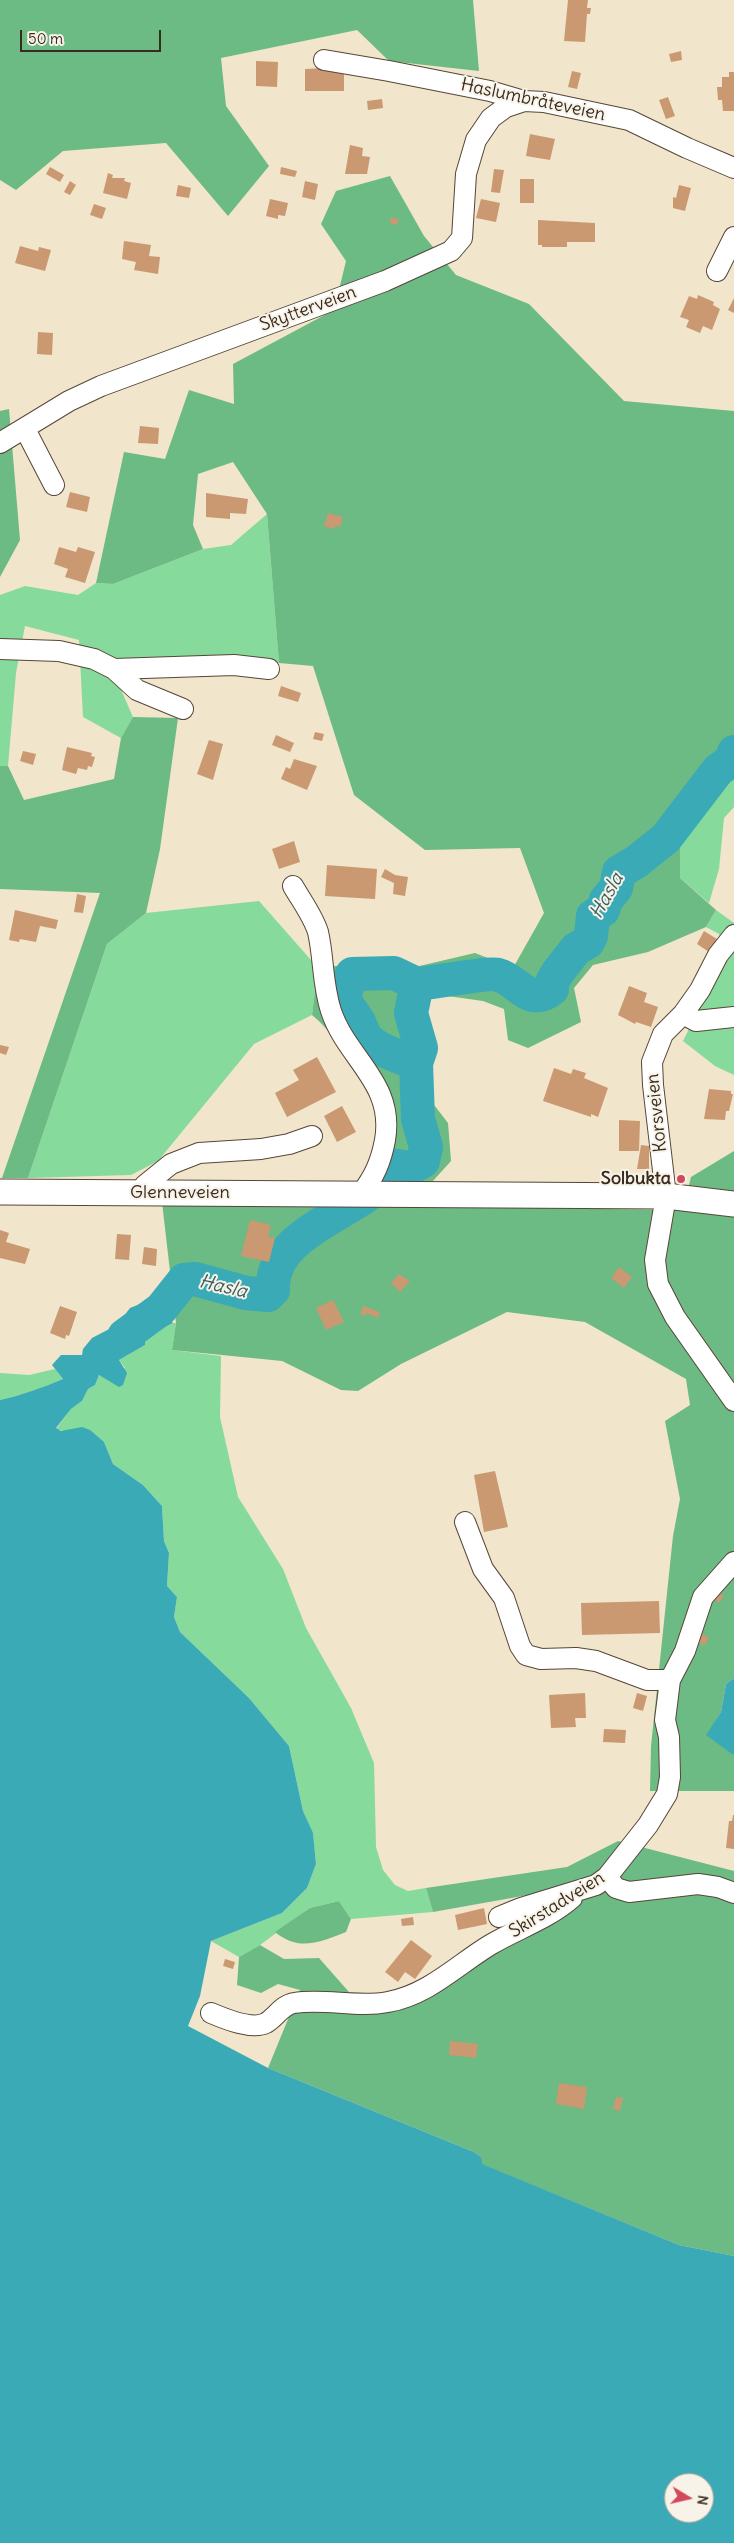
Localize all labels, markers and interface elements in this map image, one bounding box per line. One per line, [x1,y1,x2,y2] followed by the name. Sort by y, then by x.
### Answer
[22,20,164,52] scale bar
[28,29,63,48] text: 50 m
[459,74,607,126] street label: Haslumbråteveien
[257,282,359,336] street label: Skytterveien
[585,869,629,923] water label: Hasla
[642,1073,672,1153] street label: Korsveien
[601,1168,671,1190] place label: Solbukta
[675,1173,687,1185] marker: Solbukta
[130,1182,230,1204] street label: Glenneveien
[197,1270,249,1304] water label: Hasla
[505,1867,609,1943] street label: Skirstadveien
[664,2473,714,2523] north arrow
[693,2494,712,2506] text: N

